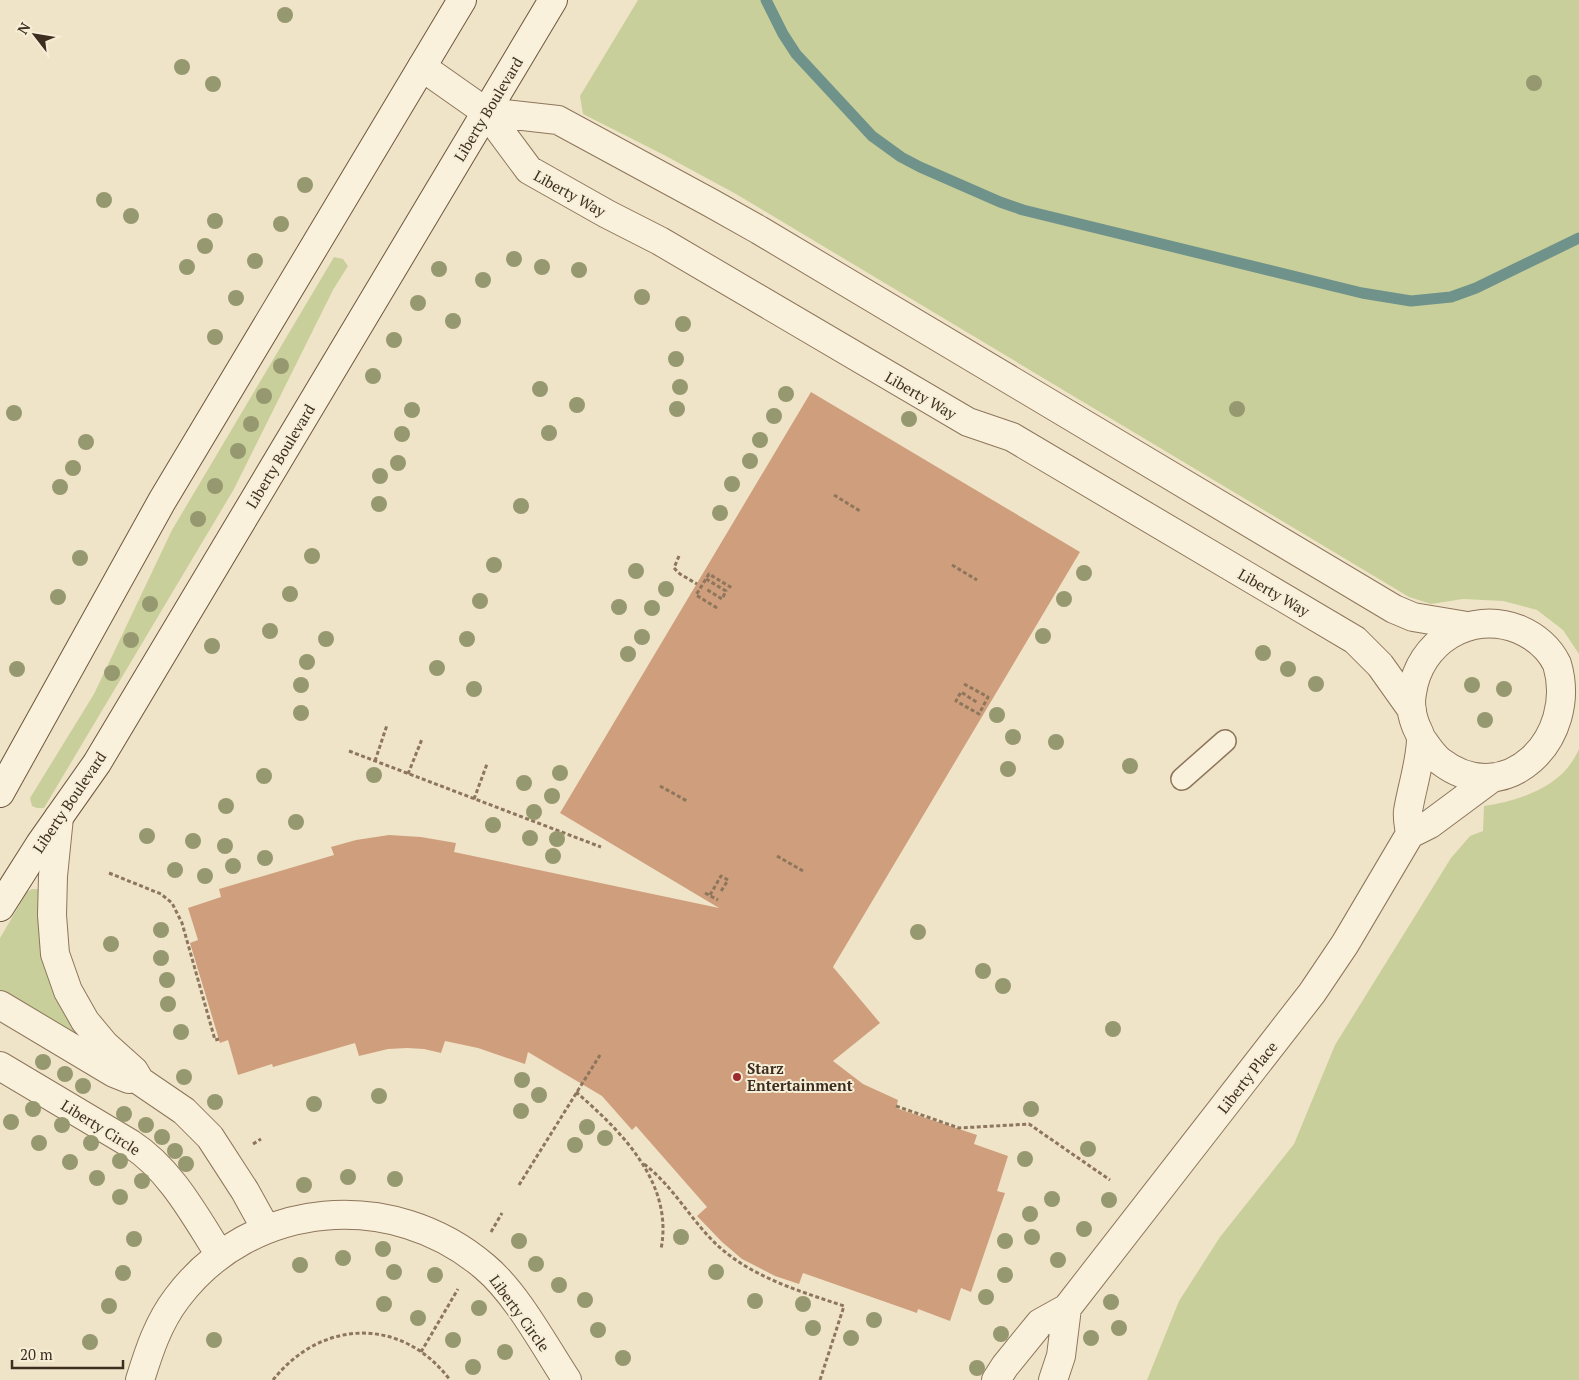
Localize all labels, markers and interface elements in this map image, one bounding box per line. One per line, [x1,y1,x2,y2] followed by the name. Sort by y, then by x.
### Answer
[10,10,60,60] north arrow
[13,18,35,37] text: N
[449,53,527,165] street label: Liberty Boulevard
[531,165,610,221] street label: Liberty Way
[882,367,961,424] street label: Liberty Way
[241,400,319,512] street label: Liberty Boulevard
[1235,564,1314,621] street label: Liberty Way
[28,747,110,857] street label: Liberty Boulevard
[1213,1037,1281,1117] street label: Liberty Place
[747,1058,853,1095] place label: Starz Entertainment
[731,1071,743,1083] marker: Starz Entertainment
[58,1095,144,1159] street label: Liberty Circle
[485,1271,555,1355] street label: Liberty Circle
[12,1338,124,1370] scale bar
[20,1344,53,1364] text: 20 m

